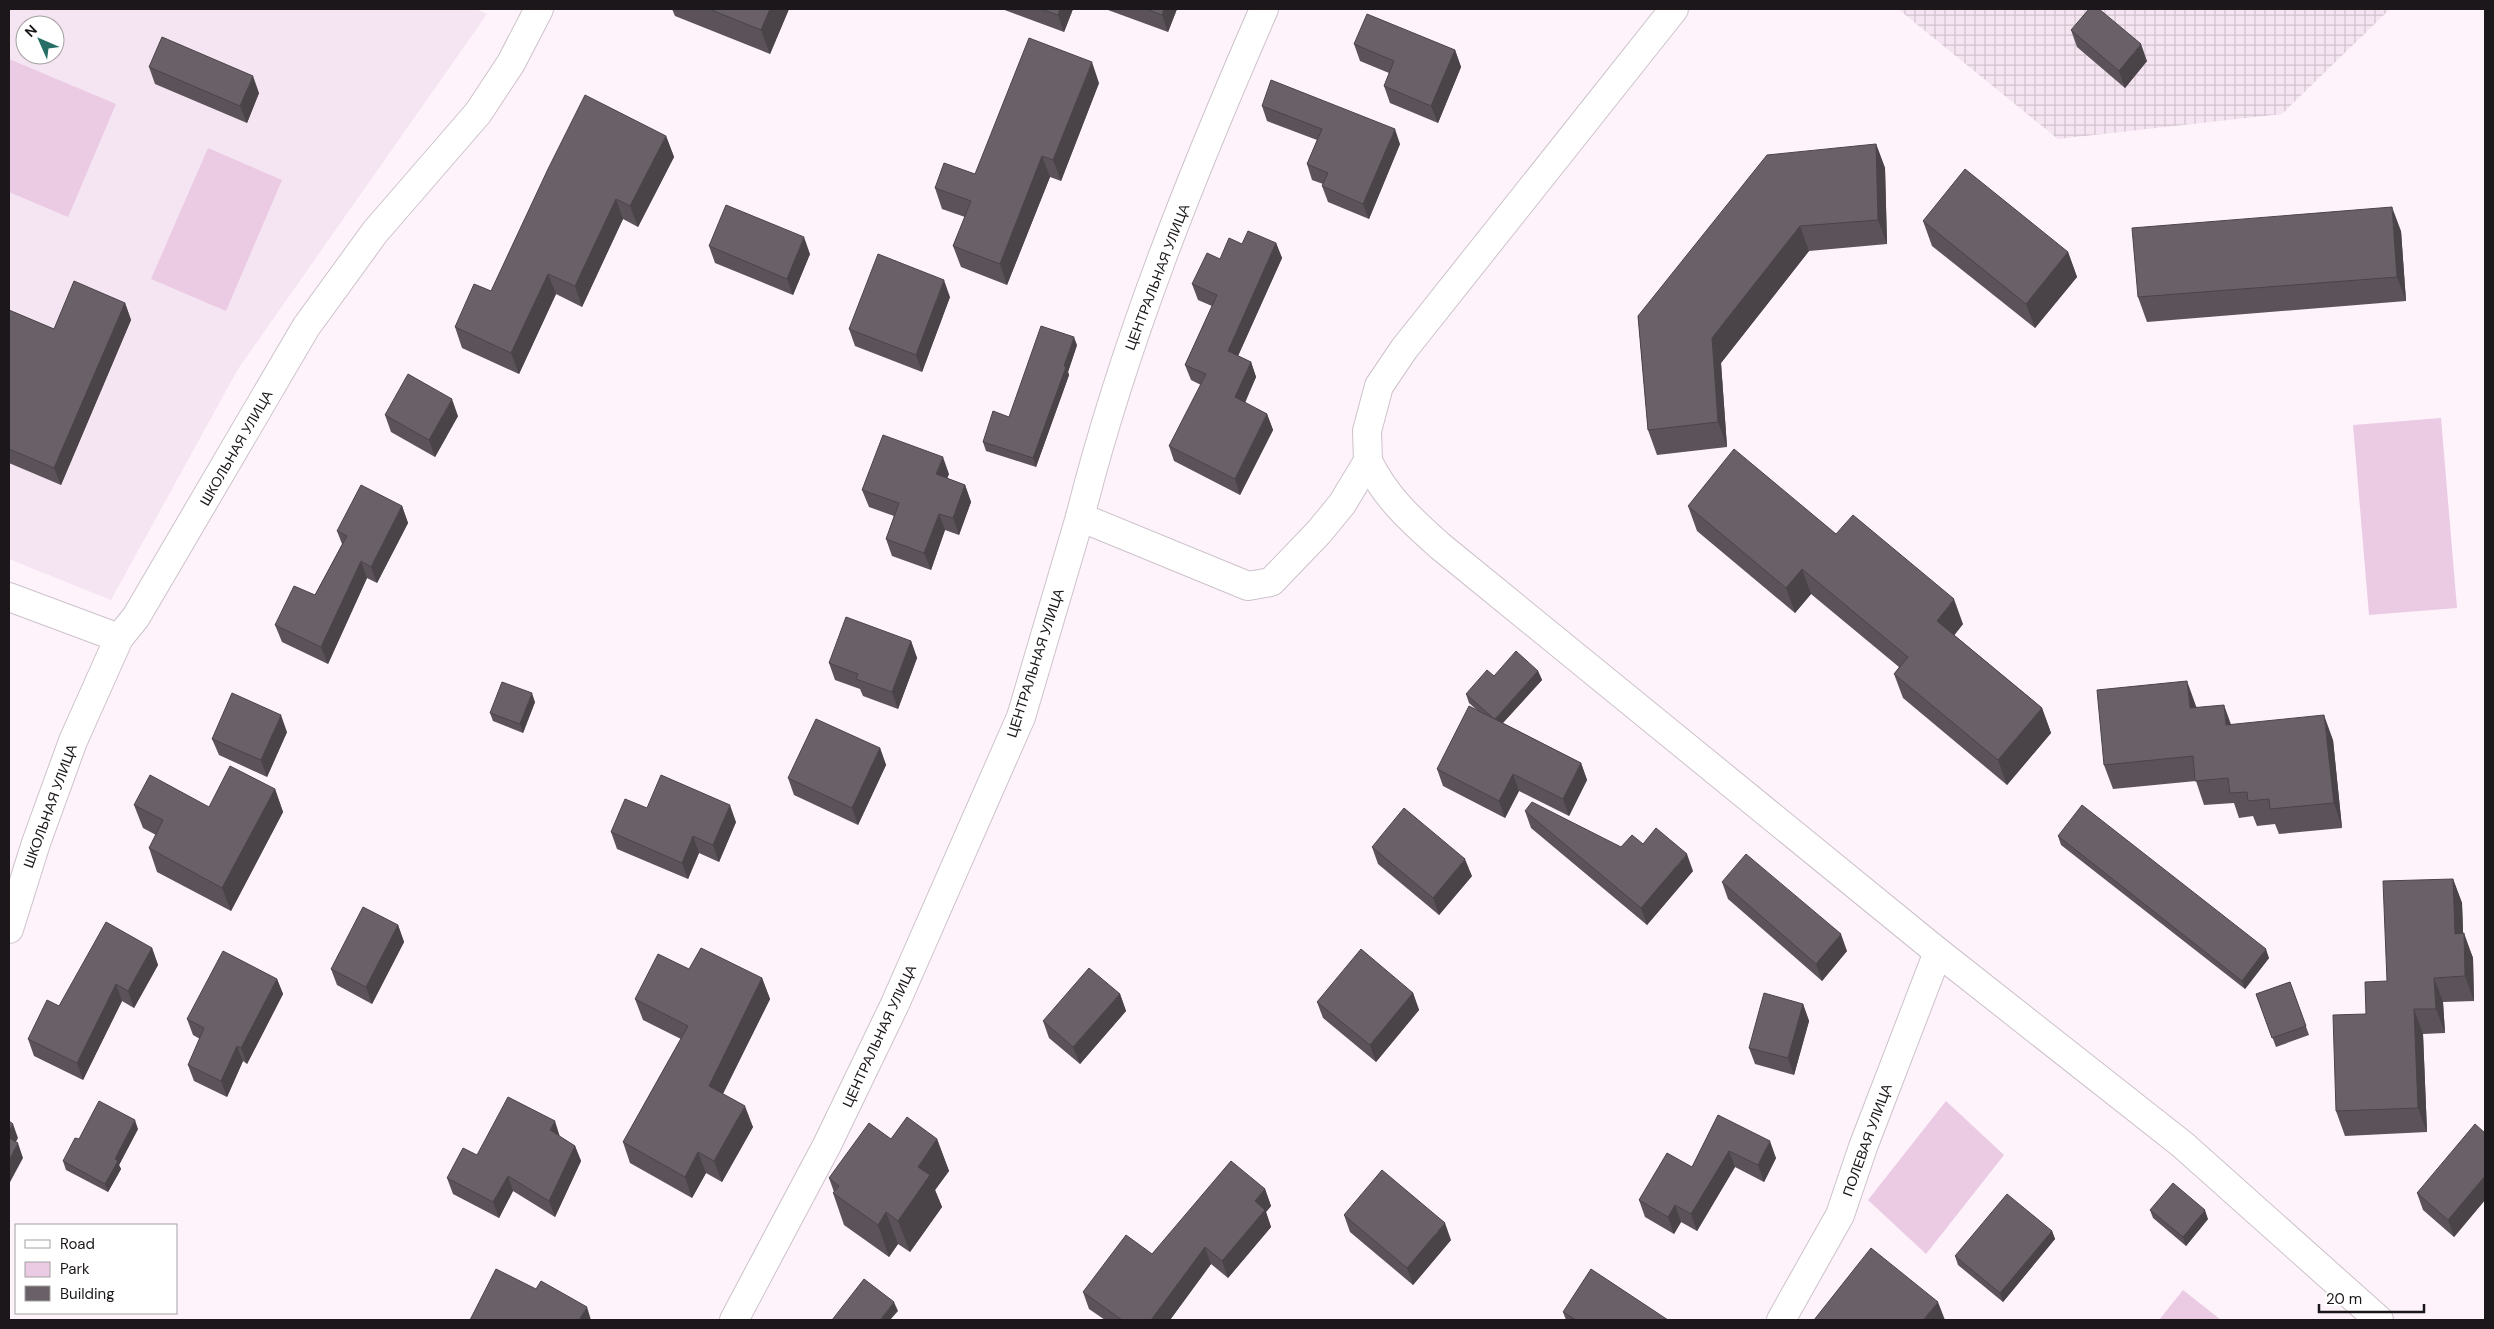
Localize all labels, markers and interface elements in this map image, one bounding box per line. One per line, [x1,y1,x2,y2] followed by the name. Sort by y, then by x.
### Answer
[15,15,65,65] north arrow
[21,21,41,41] text: N
[1121,201,1193,353] street label: ЦЕНТРАЛЬНАЯ УЛИЦА
[196,386,277,509] street label: ШКОЛЬНАЯ УЛИЦА
[1002,586,1068,740] street label: ЦЕНТРАЛЬНАЯ УЛИЦА
[19,741,81,870] street label: ШКОЛЬНАЯ УЛИЦА
[838,961,920,1110] street label: ЦЕНТРАЛЬНАЯ УЛИЦА
[1838,1081,1896,1199] street label: ПОЛЕВАЯ УЛИЦА
[15,1224,178,1314] legend
[60,1234,95,1254] text: Road
[60,1259,90,1279] text: Park
[2319,1282,2424,1314] scale bar
[60,1284,115,1304] text: Building
[2326,1289,2362,1309] text: 20 m

